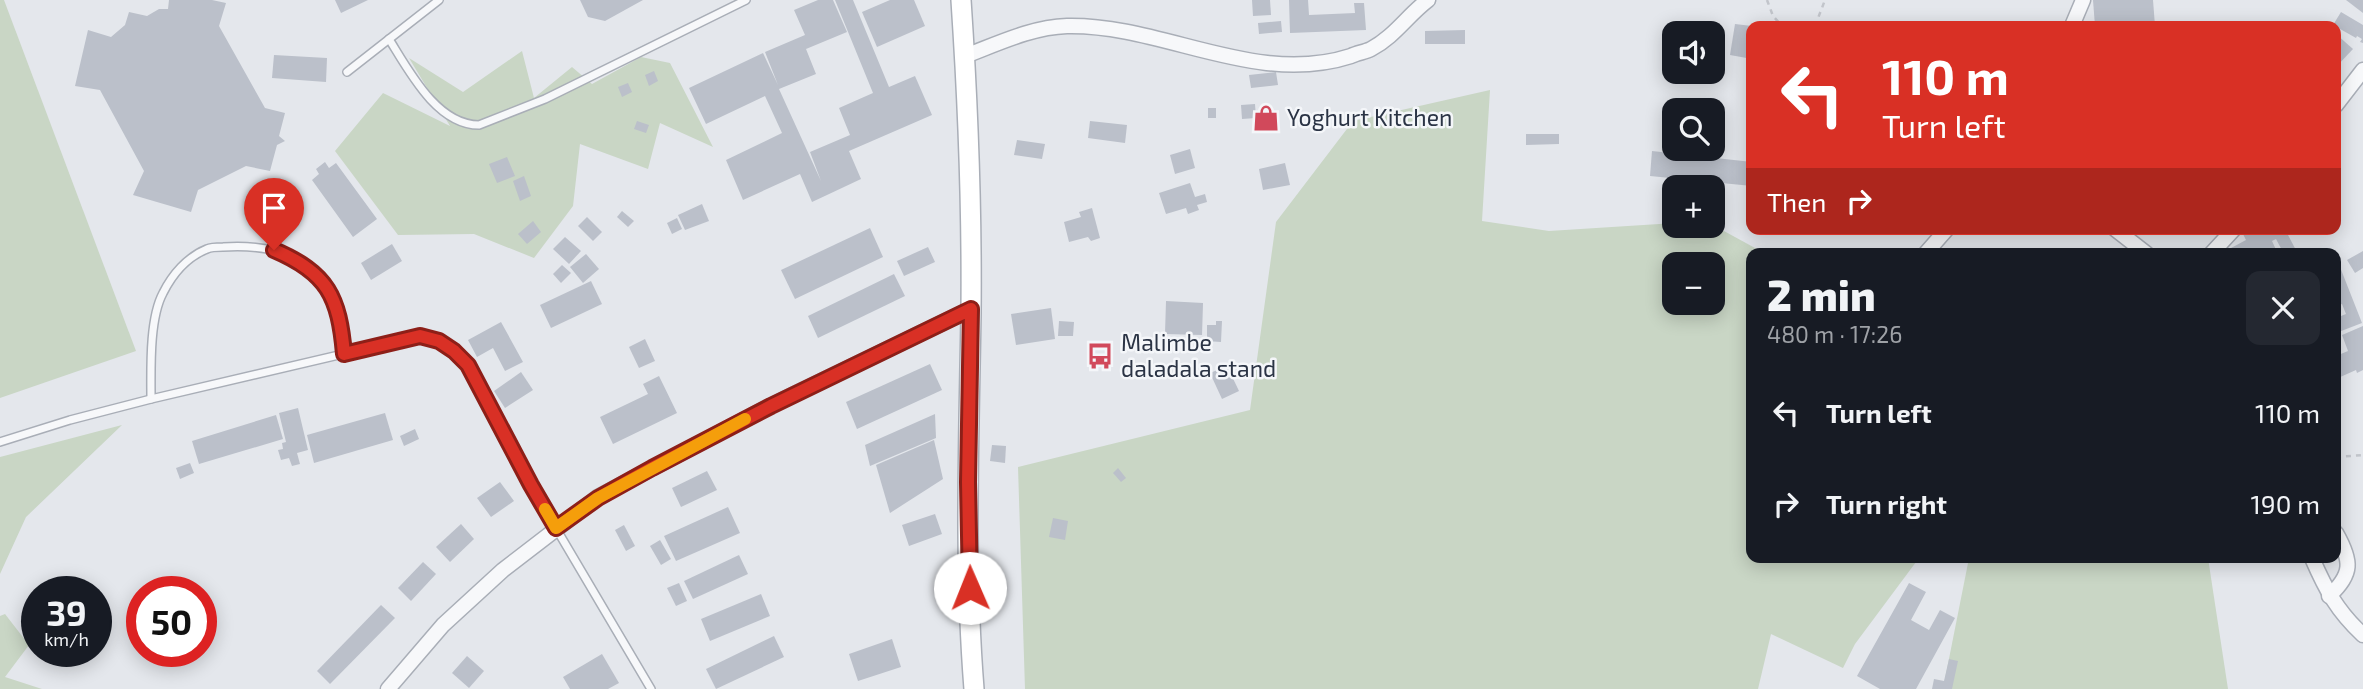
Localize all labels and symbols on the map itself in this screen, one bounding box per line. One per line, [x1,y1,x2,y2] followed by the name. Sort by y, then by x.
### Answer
[1251,103,1281,133] shop icon: Yoghurt Kitchen
[1287,103,1452,131] place label: Yoghurt Kitchen
[244,178,304,250] pin
[1121,328,1276,382] place label: Malimbe daladala stand
[1085,341,1115,371] bus stop icon: Malimbe daladala stand
[933,551,1007,625] position arrow
[126,576,217,667] speed limit sign: 50

